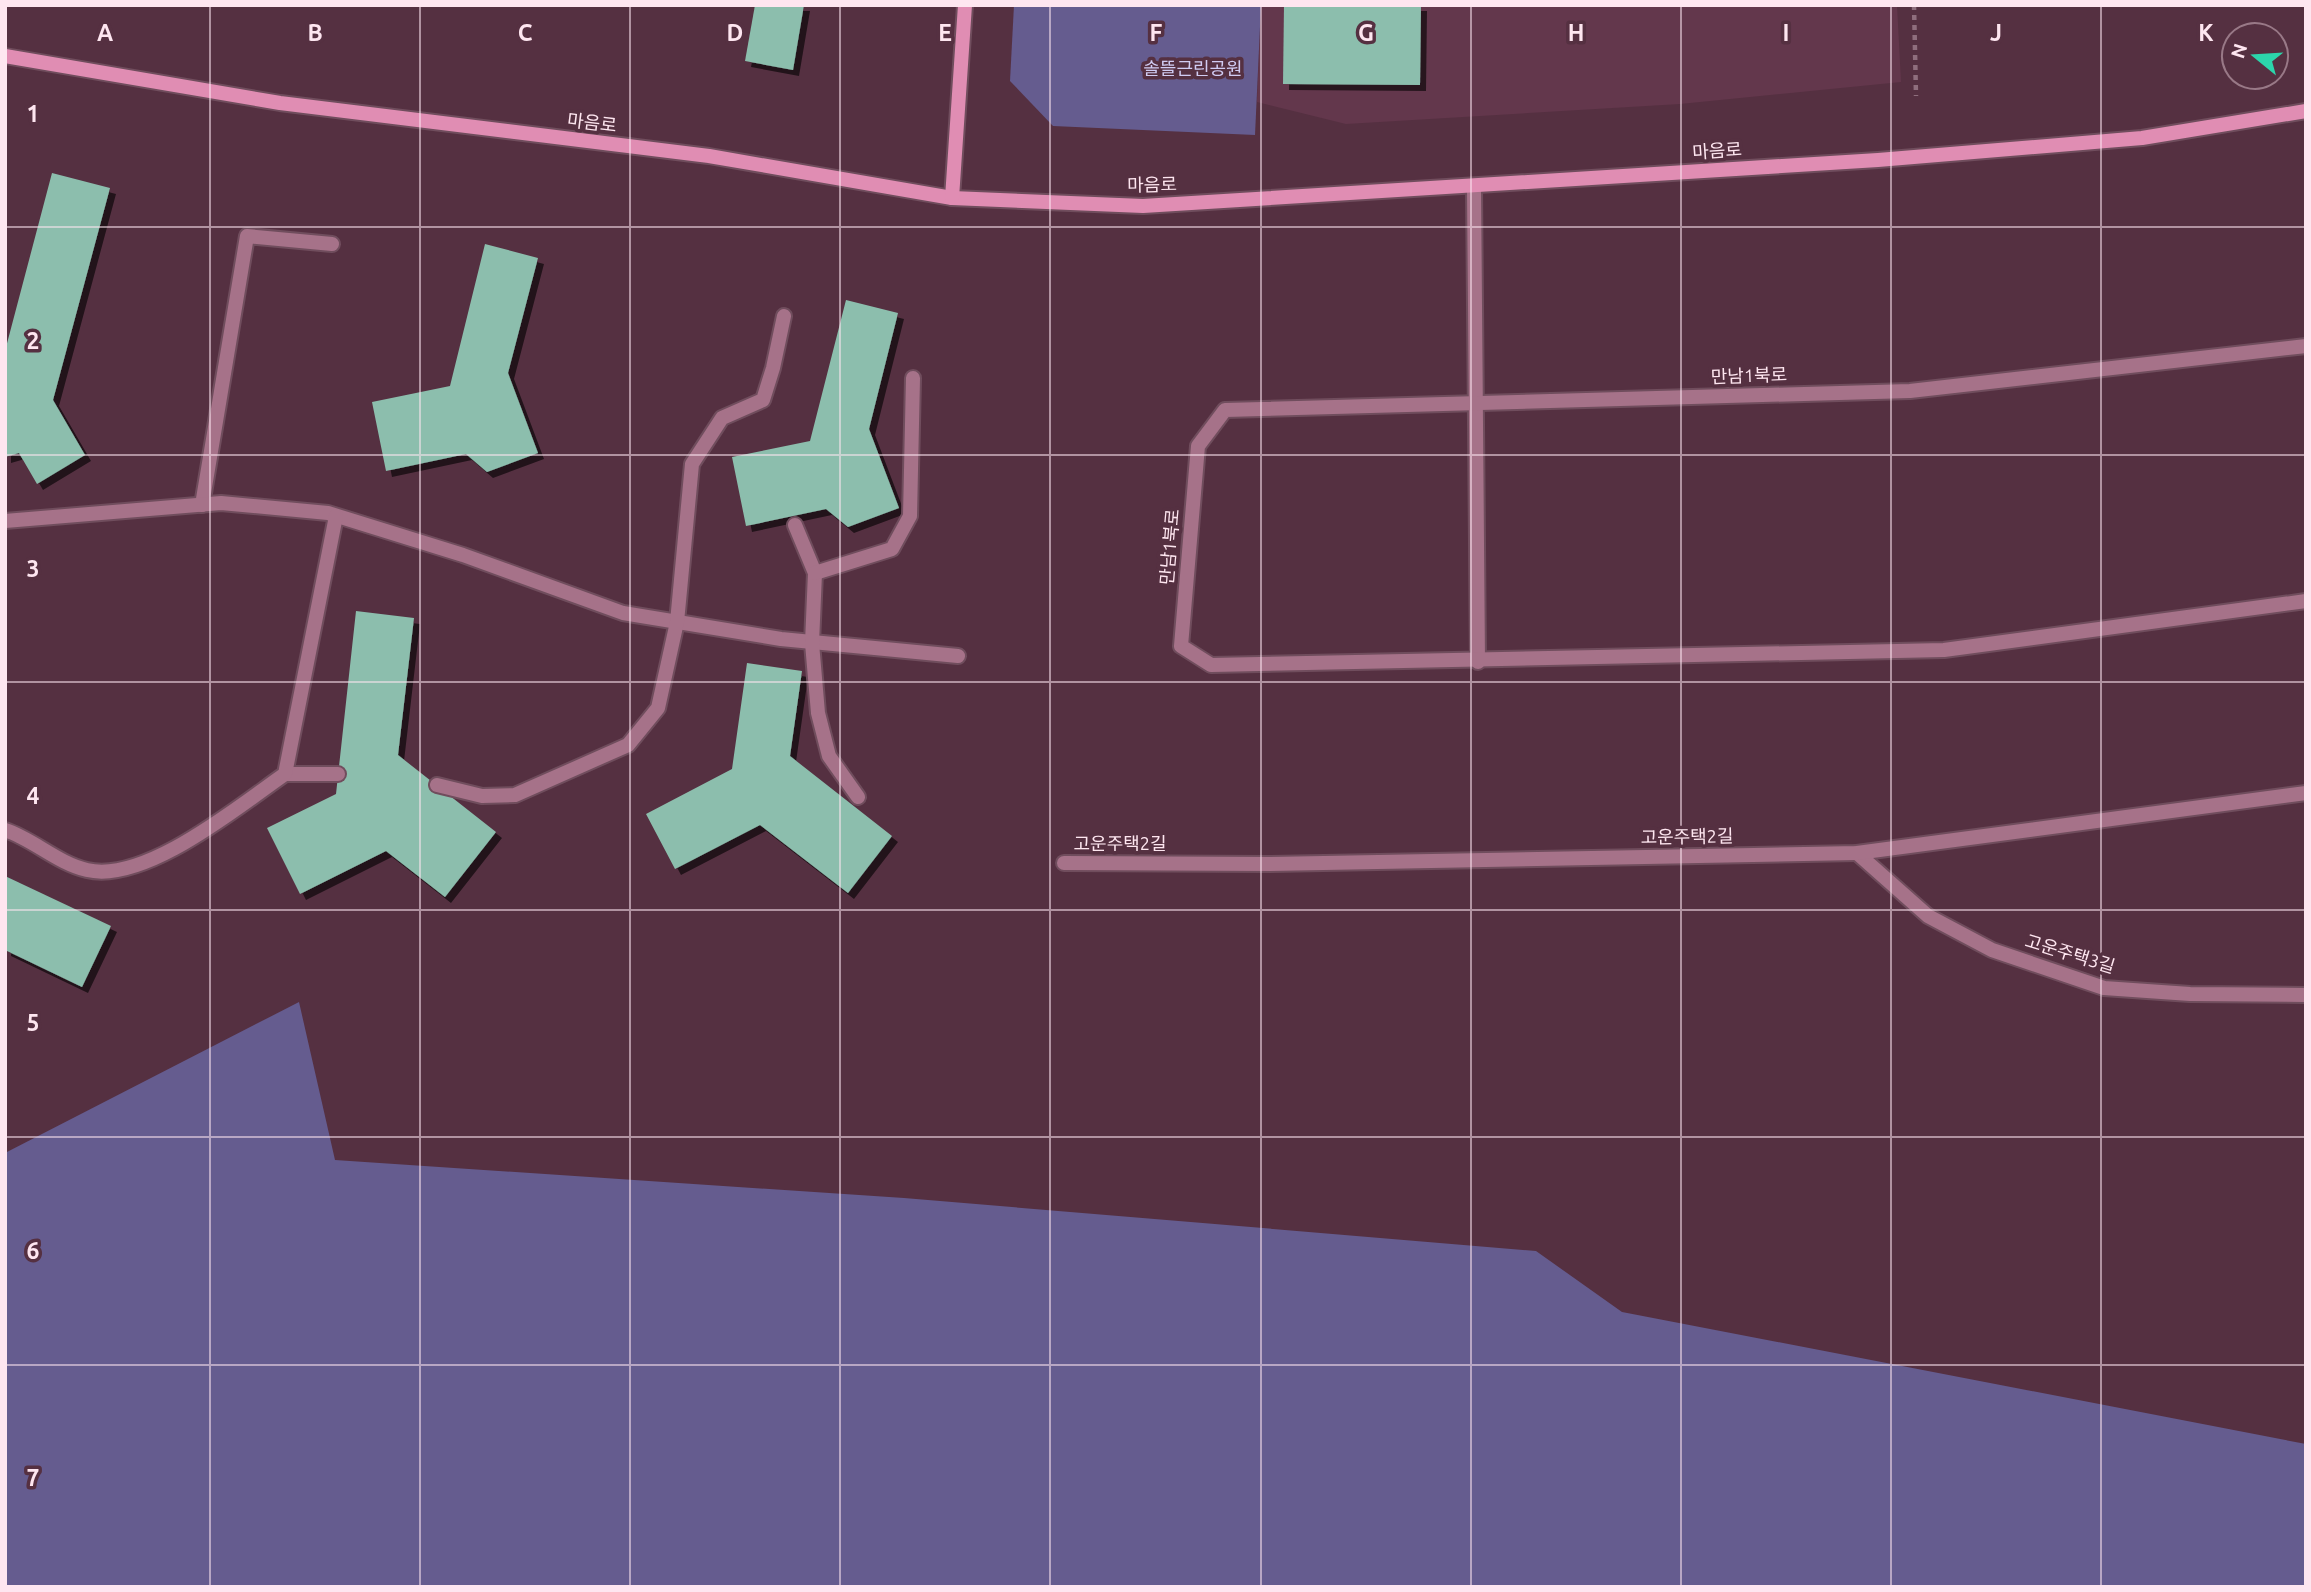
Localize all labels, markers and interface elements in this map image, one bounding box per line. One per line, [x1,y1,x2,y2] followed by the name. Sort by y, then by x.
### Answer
[97,20,113,45] text: A
[307,20,323,45] text: B
[518,20,533,45] text: C
[727,20,743,45] text: D
[938,20,952,45] text: E
[1150,20,1163,45] text: F
[1358,20,1374,45] text: G
[1568,20,1584,45] text: H
[1783,20,1789,45] text: I
[1990,20,2002,45] text: J
[2198,20,2214,45] text: K
[2220,21,2290,91] north arrow
[2226,41,2251,61] text: N
[1143,58,1243,78] park label: 솔뜰근린공원
[27,101,39,126] text: 1
[566,109,618,135] street label: 마음로
[1691,138,1742,162] street label: 마음로
[1127,174,1177,194] street label: 마음로
[27,328,39,353] text: 2
[1710,364,1787,386] street label: 만남1북로
[1156,508,1182,586] street label: 만남1북로
[27,556,39,581] text: 3
[27,783,40,808] text: 4
[1640,825,1734,847] street label: 고운주택2길
[1074,833,1166,853] street label: 고운주택2길
[2023,930,2118,976] street label: 고운주택3길
[27,1010,39,1035] text: 5
[27,1238,40,1263] text: 6
[27,1465,39,1490] text: 7

